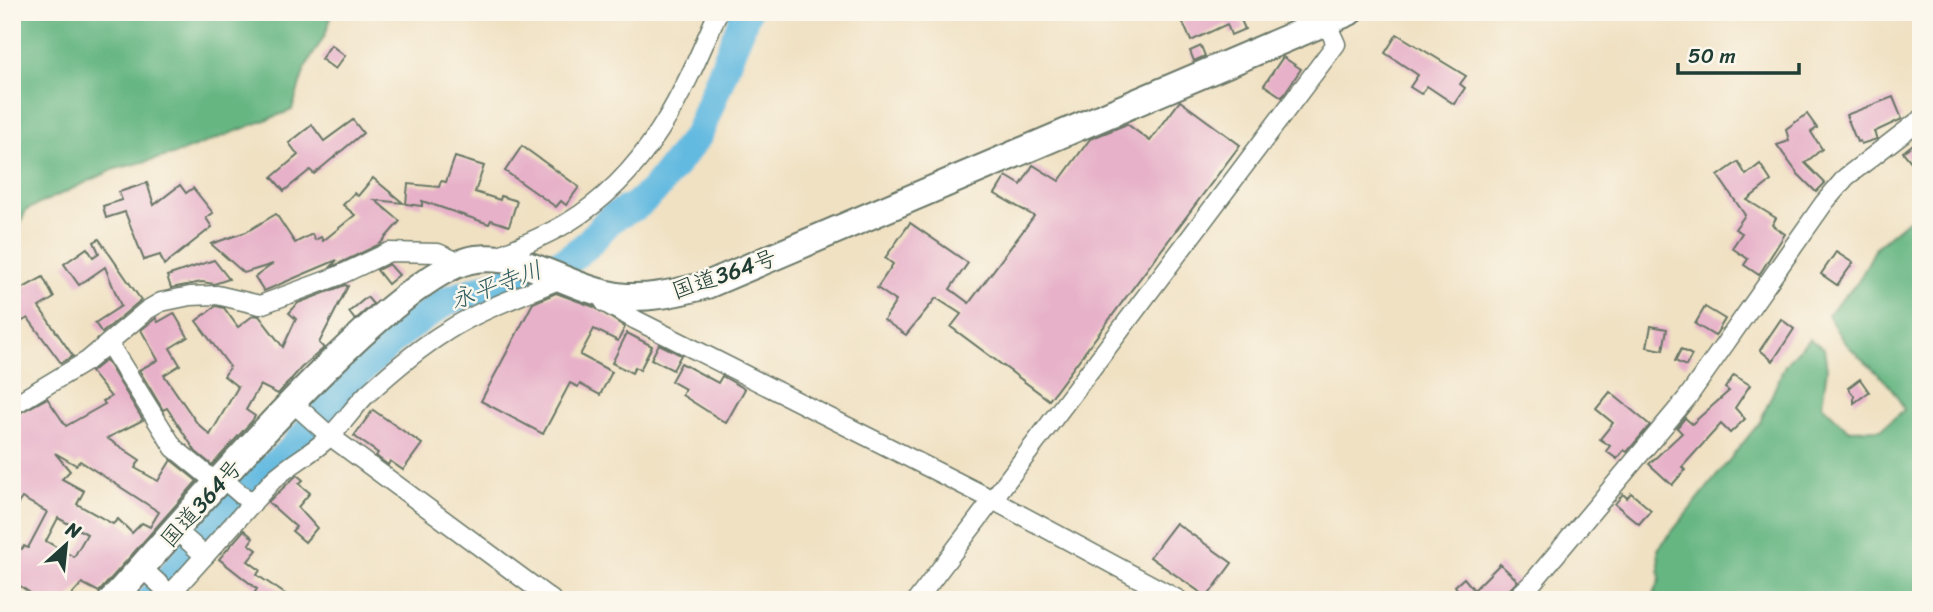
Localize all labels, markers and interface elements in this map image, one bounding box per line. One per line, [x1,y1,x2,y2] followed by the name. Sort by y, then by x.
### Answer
[1678,32,1798,76] scale bar
[1688,37,1736,75] text: 50 m
[666,237,782,312] street label: 国道364号
[444,249,548,321] water label: 永平寺川
[150,449,253,558] street label: 国道364号
[32,510,102,580] north arrow
[59,512,88,548] text: N

